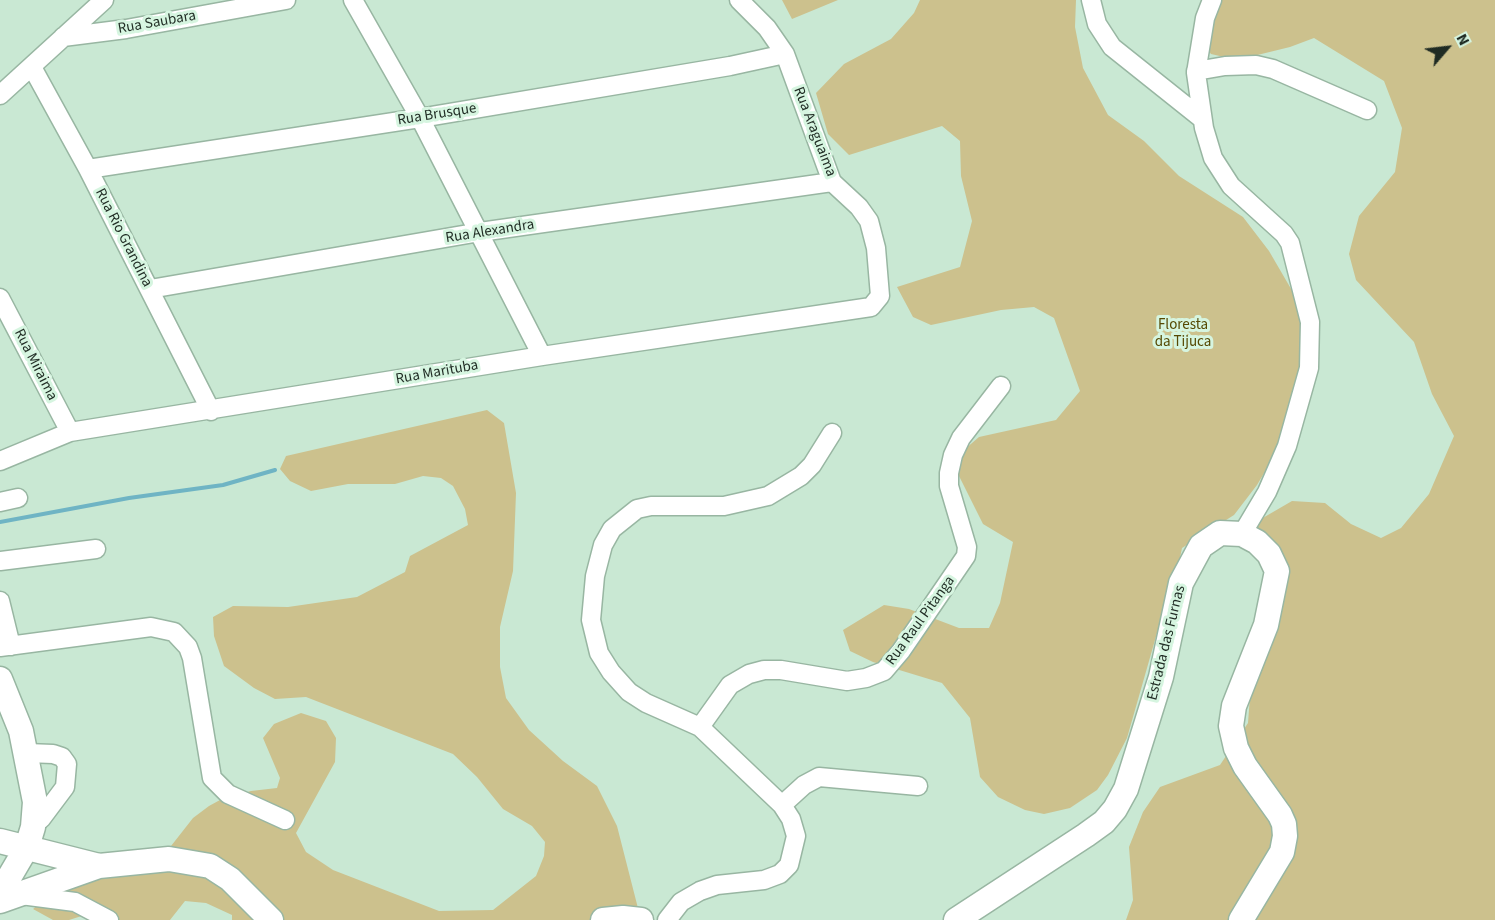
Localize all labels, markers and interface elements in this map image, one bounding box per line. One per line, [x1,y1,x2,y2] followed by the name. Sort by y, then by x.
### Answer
[117,7,197,39] street label: Rua Saubara
[1417,18,1477,78] north arrow
[1451,30,1475,49] text: N
[789,85,839,179] street label: Rua Araguaima
[396,100,478,130] street label: Rua Brusque
[90,186,156,290] street label: Rua Rio Grandina
[444,216,536,248] street label: Rua Alexandra
[1155,317,1211,352] park label: Floresta da Tijuca
[9,326,61,404] street label: Rua Miraima
[394,357,480,389] street label: Rua Marituba
[883,573,959,669] street label: Rua Raul Pitanga
[1144,584,1190,702] street label: Estrada das Furnas

